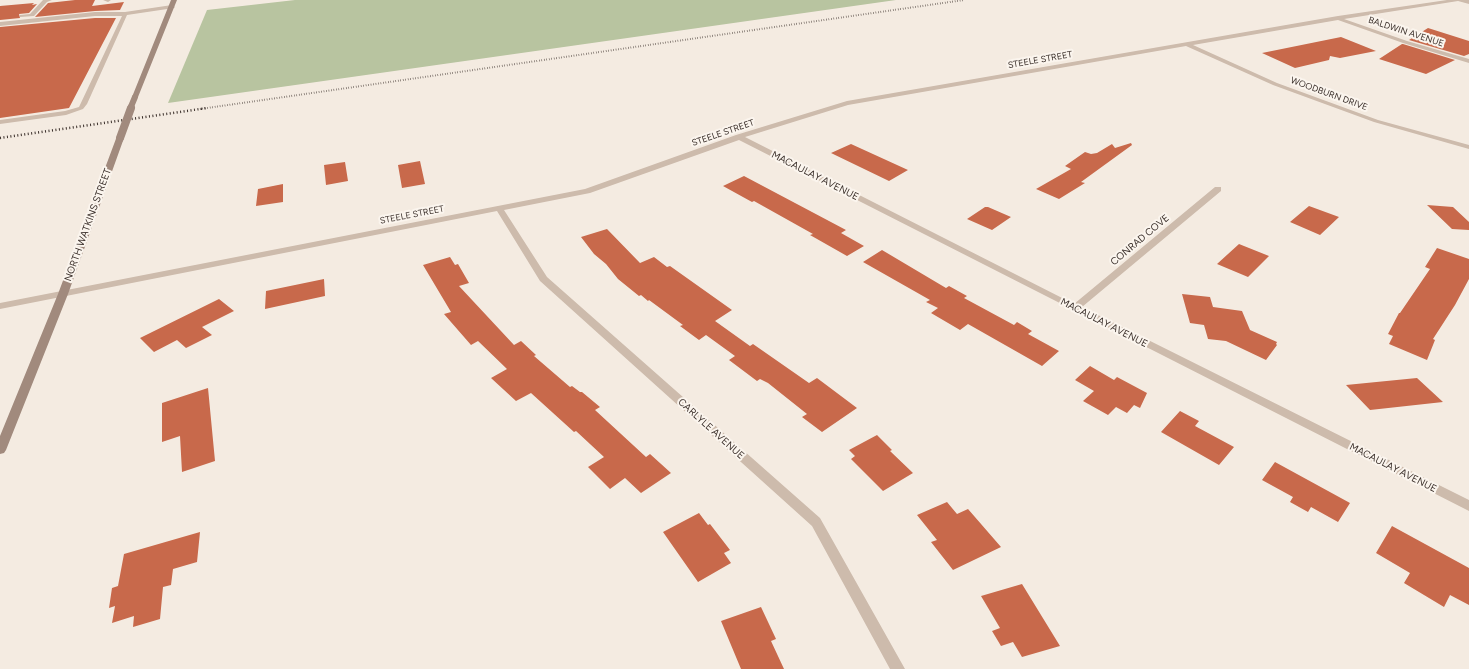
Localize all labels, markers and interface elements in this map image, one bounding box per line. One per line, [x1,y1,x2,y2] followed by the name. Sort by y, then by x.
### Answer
[1367,15,1445,49] street label: BALDWIN AVENUE
[1007,49,1073,71] street label: STEELE STREET
[1289,75,1369,113] street label: WOODBURN DRIVE
[690,117,756,149] street label: STEELE STREET
[769,149,861,203] street label: MACAULAY AVENUE
[62,167,114,283] street label: NORTH WATKINS STREET
[379,203,445,227] street label: STEELE STREET
[1108,212,1172,268] street label: CONRAD COVE
[1058,296,1150,350] street label: MACAULAY AVENUE
[675,396,747,462] street label: CARLYLE AVENUE
[1347,441,1439,495] street label: MACAULAY AVENUE

